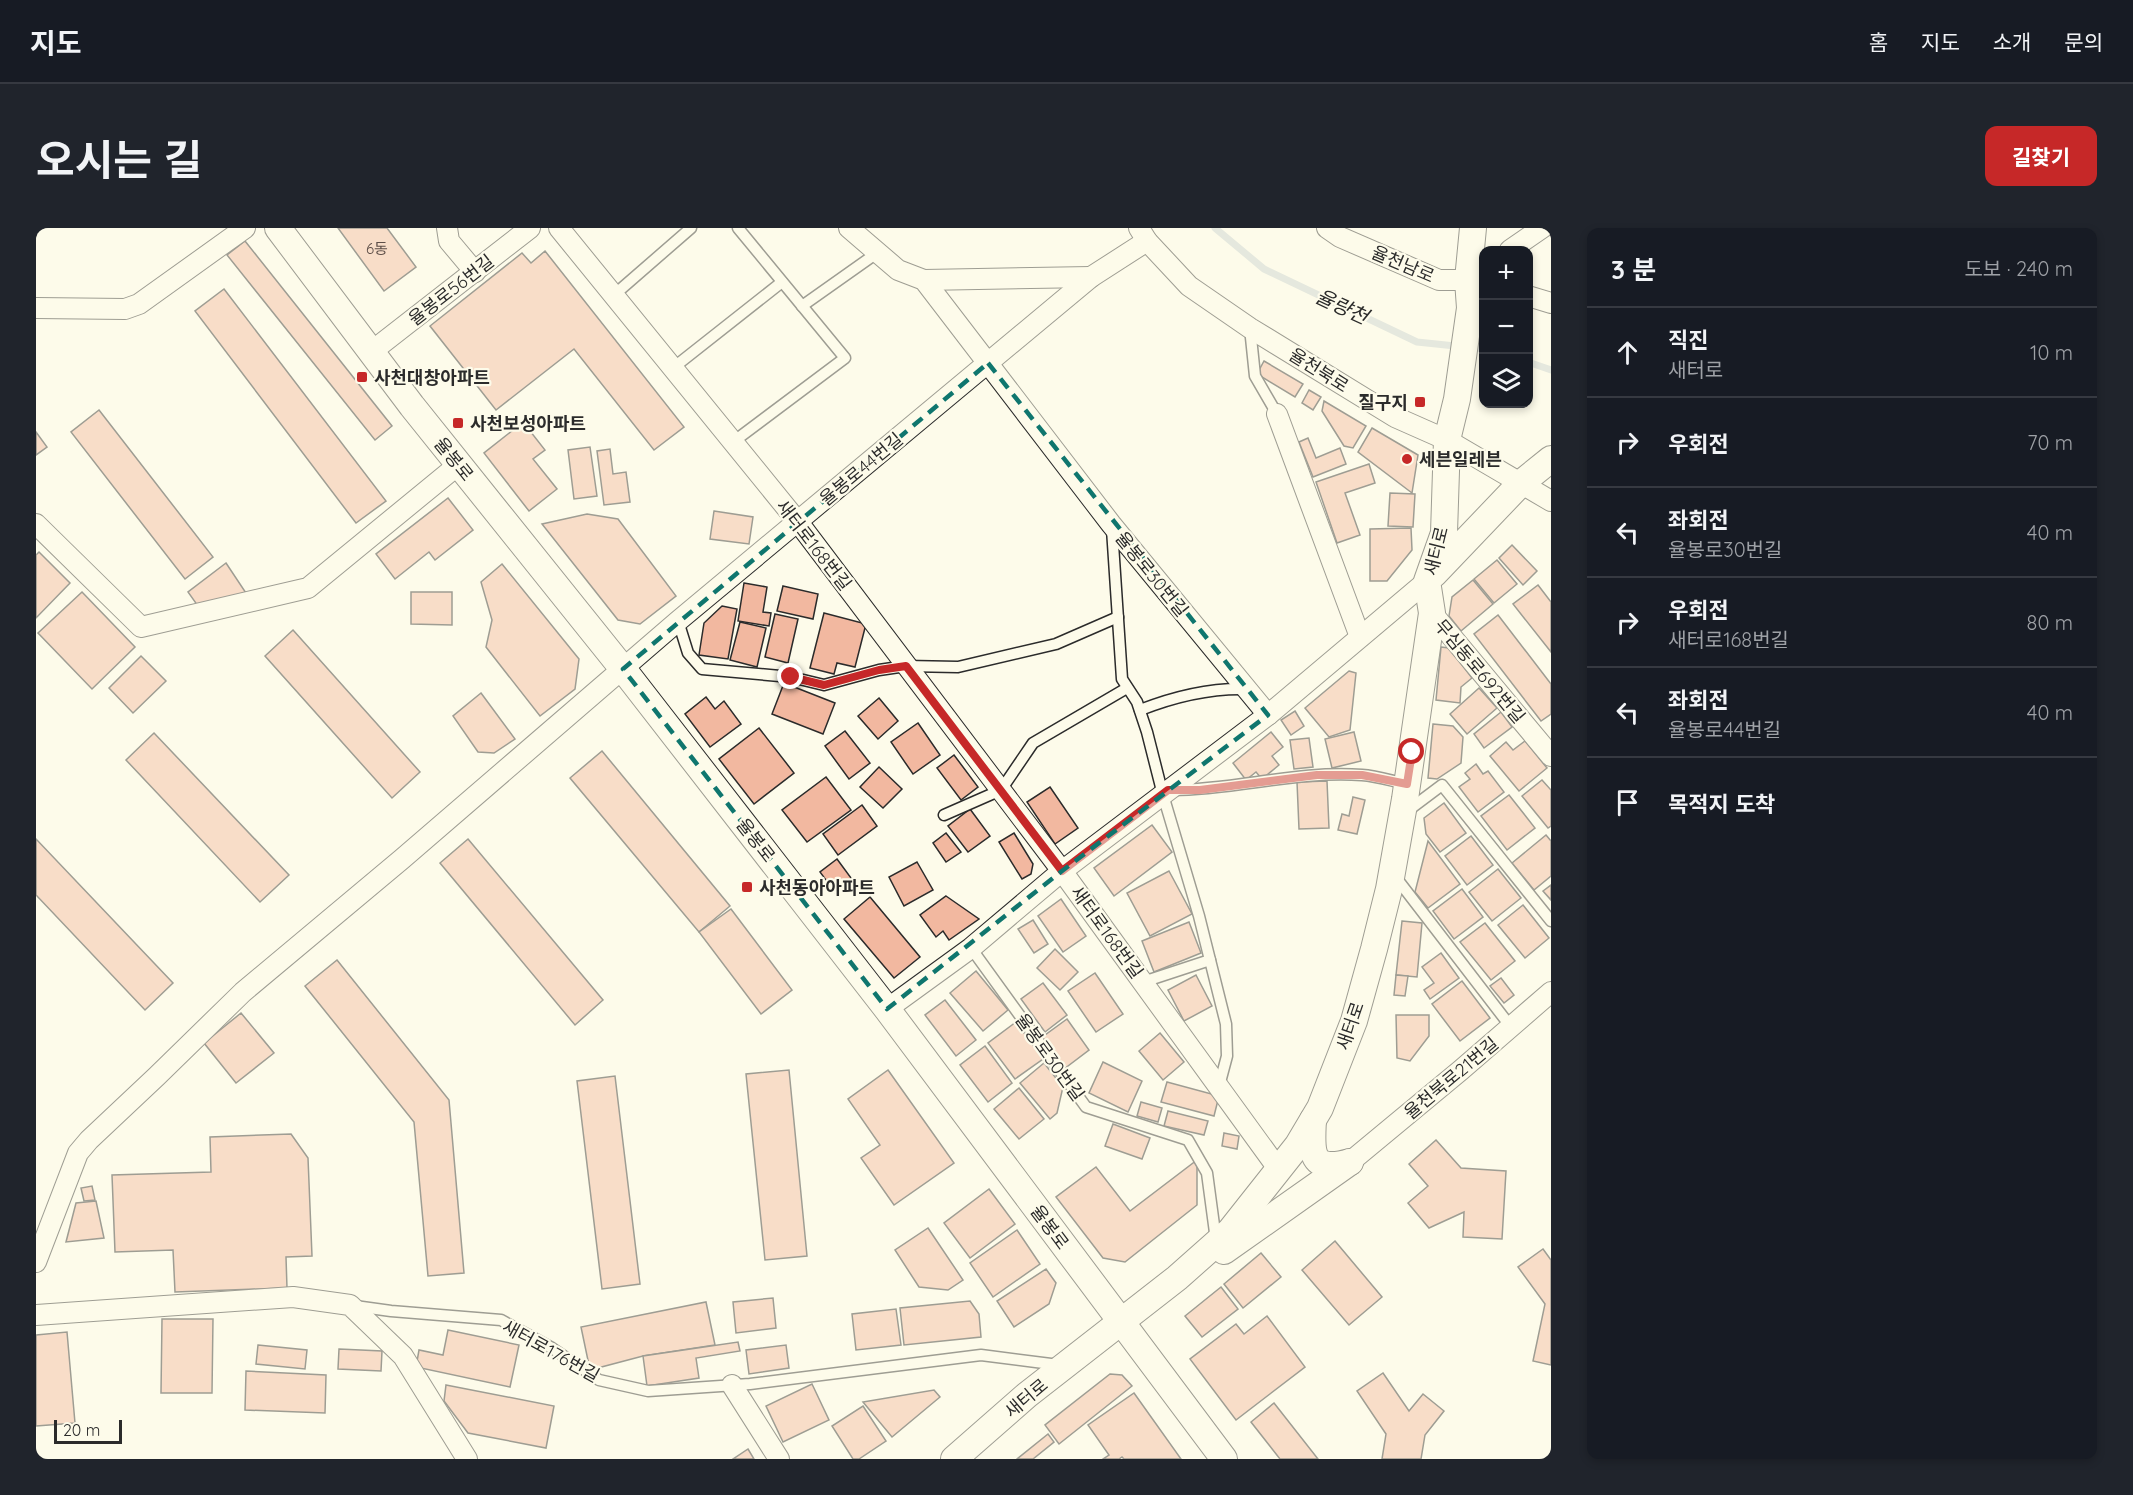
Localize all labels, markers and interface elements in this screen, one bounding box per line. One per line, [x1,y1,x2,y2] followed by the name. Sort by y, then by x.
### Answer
[30,25,82,60] text: 지도
[1869,29,1888,55] text: 홈
[1921,29,1960,55] text: 지도
[1993,29,2031,55] text: 소개
[2064,29,2103,55] text: 문의
[1985,126,2097,186] button: 길찾기
[36,133,202,186] text: 오시는 길
[366,239,388,258] house number: 6동
[1368,240,1438,288] street label: 율천남로
[1479,246,1533,408] map controls
[1479,246,1533,300] button: +
[404,249,498,331] street label: 율봉로56번길
[1611,253,1656,286] text: 3 분
[1964,256,2073,281] text: 도보 · 240 m
[1312,283,1375,330] water label: 율량천
[1479,300,1533,354] button: −
[1668,326,1708,354] text: 직진
[1611,336,1644,369] icon: ahead
[2030,340,2073,365] text: 10 m
[1285,343,1353,397] street label: 율천북로
[1479,354,1533,408] button: layers
[1668,357,1723,382] text: 새터로
[374,366,490,389] place label: 사천대창아파트
[355,370,369,384] marker: 사천대창아파트
[1358,391,1408,414] place label: 질구지
[1413,395,1427,409] marker: 질구지
[470,412,586,435] place label: 사천보성아파트
[451,416,465,430] marker: 사천보성아파트
[1611,426,1644,459] icon: right
[815,427,907,511] street label: 율봉로44번길
[1668,430,1729,458] text: 우회전
[2027,430,2073,455] text: 70 m
[429,432,479,486] street label: 율봉로
[1419,448,1502,471] place label: 세븐일레븐
[1400,452,1414,466] marker: 세븐일레븐
[771,495,857,595] street label: 새터로168번길
[1668,506,1729,534] text: 좌회전
[1611,516,1644,549] icon: left
[2027,520,2073,545] text: 40 m
[1419,524,1453,578] street label: 새터로
[1111,527,1193,621] street label: 율봉로30번길
[1668,537,1782,562] text: 율봉로30번길
[1668,596,1729,624] text: 우회전
[1611,606,1644,639] icon: right
[2027,610,2073,635] text: 80 m
[1430,614,1530,728] street label: 무심동로692번길
[1668,627,1789,652] text: 새터로168번길
[777,663,803,689] route end
[1668,686,1729,714] text: 좌회전
[1611,696,1644,729] icon: left
[2027,700,2073,725] text: 40 m
[1668,717,1781,742] text: 율봉로44번길
[1398,738,1424,764] route start
[1611,786,1644,819] icon: arrive
[1668,790,1775,818] text: 목적지 도착
[732,813,780,867] street label: 율봉로
[759,876,875,899] place label: 사천동아아파트
[740,880,754,894] marker: 사천동아아파트
[1066,881,1148,983] street label: 새터로168번길
[1331,999,1369,1053] street label: 새터로
[1010,1009,1090,1105] street label: 율봉로30번길
[1399,1032,1503,1124] street label: 율천북로21번길
[1026,1200,1074,1254] street label: 율봉로
[498,1315,604,1387] street label: 새터로176번길
[1000,1373,1052,1423] street label: 새터로
[54,1417,122,1444] scale bar
[63,1420,100,1440] text: 20 m

